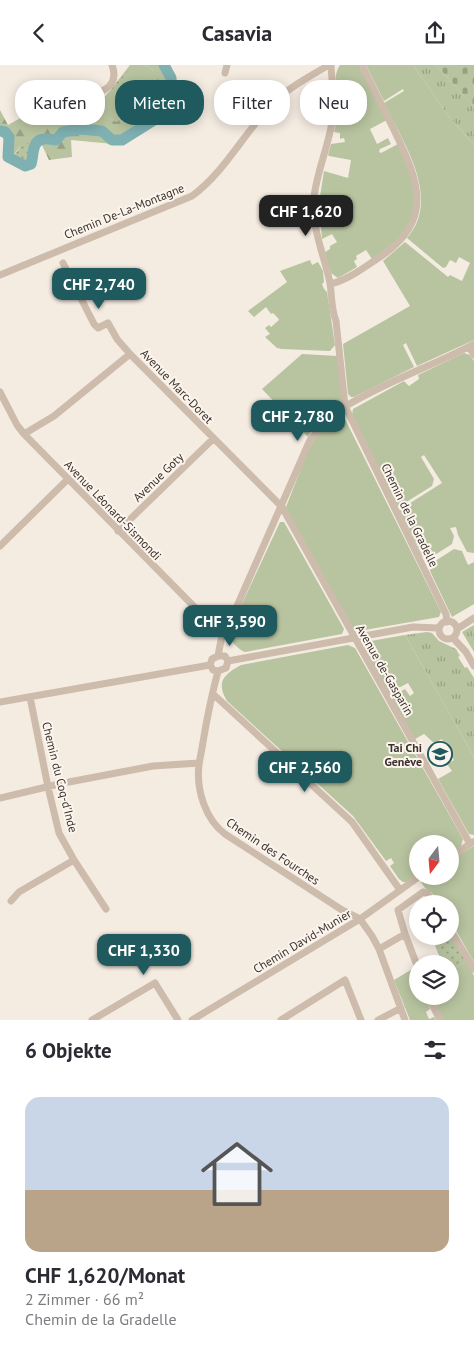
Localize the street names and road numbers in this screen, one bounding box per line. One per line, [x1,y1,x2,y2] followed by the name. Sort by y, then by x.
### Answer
[62,180,186,242] street label: Chemin De-La-Montagne
[138,346,216,426] street label: Avenue Marc-Doret
[130,449,187,505] street label: Avenue Goty
[61,457,165,563] street label: Avenue Léonard-Sismondi
[378,461,442,569] street label: Chemin de la Gradelle
[353,622,417,718] street label: Avenue de-Gasparin
[39,720,81,834] street label: Chemin du Coq-d'Inde
[223,814,323,888] street label: Chemin des Fourches
[250,906,354,976] street label: Chemin David-Munier

